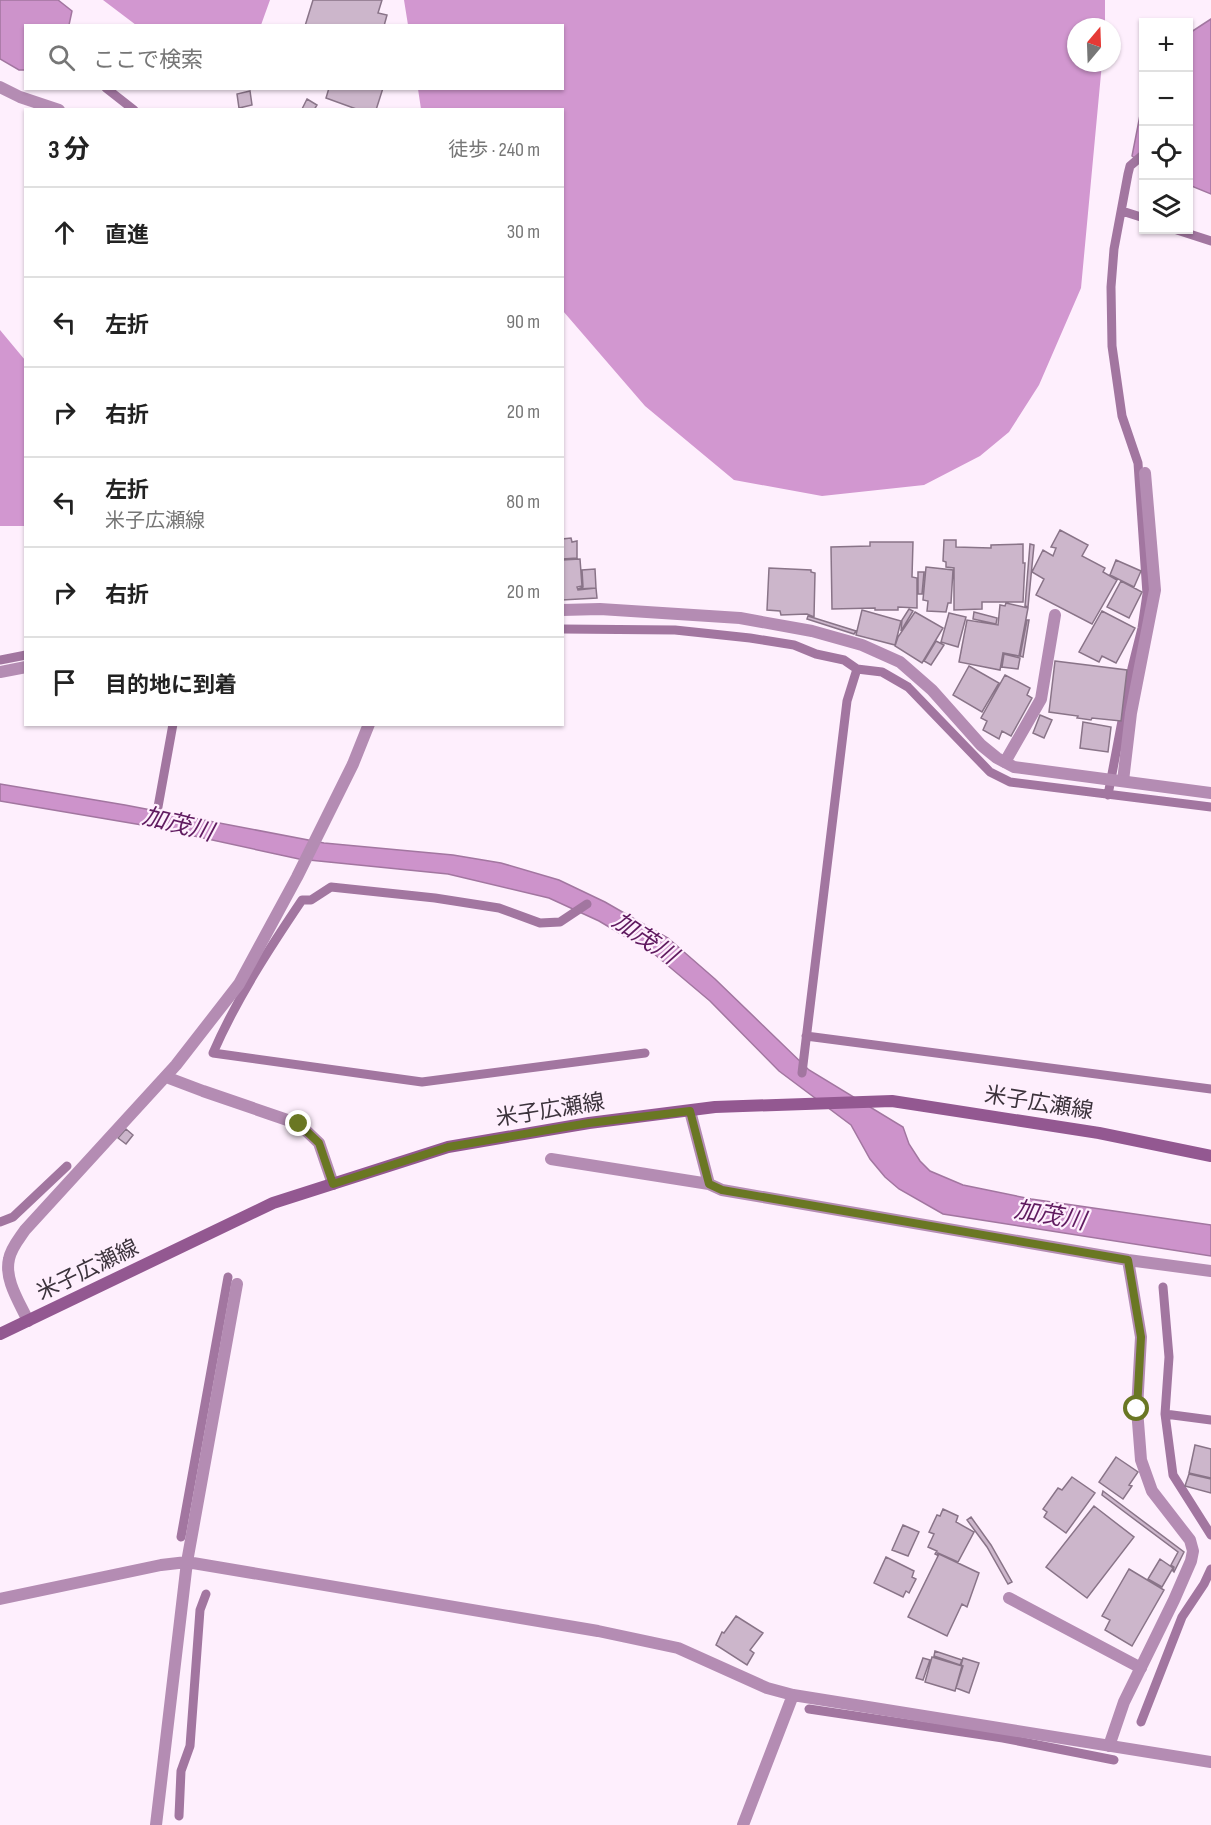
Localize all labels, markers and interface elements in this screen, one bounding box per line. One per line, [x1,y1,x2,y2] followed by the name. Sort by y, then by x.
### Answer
[1067,18,1121,72] north arrow
[1139,18,1193,234] map controls
[1139,18,1193,72] button: +
[24,24,564,90] search box
[45,41,78,74] icon: search
[93,47,203,74] text: ここで検索
[1139,72,1193,126] button: −
[1139,126,1193,180] button: locate
[48,135,90,166] text: 3 分
[448,138,540,162] text: 徒歩 · 240 m
[1139,180,1193,234] button: layers
[48,216,81,249] icon: ahead
[507,220,540,244] text: 30 m
[105,222,149,249] text: 直進
[48,306,81,339] icon: left
[506,310,540,334] text: 90 m
[105,312,149,339] text: 左折
[48,396,81,429] icon: right
[507,400,540,424] text: 20 m
[105,402,149,429] text: 右折
[105,477,149,504] text: 左折
[48,486,81,519] icon: left
[506,490,540,514] text: 80 m
[105,509,205,533] text: 米子広瀬線
[48,576,81,609] icon: right
[507,580,540,604] text: 20 m
[105,582,149,609] text: 右折
[48,666,81,699] icon: arrive
[105,672,237,699] text: 目的地に到着
[139,802,219,848] water label: 加茂川
[607,906,685,972] water label: 加茂川
[982,1082,1095,1125] street label: 米子広瀬線
[494,1089,607,1132] street label: 米子広瀬線
[285,1110,311,1136] route end
[1012,1195,1091,1237] water label: 加茂川
[32,1234,143,1307] street label: 米子広瀬線
[1123,1395,1149,1421] route start

